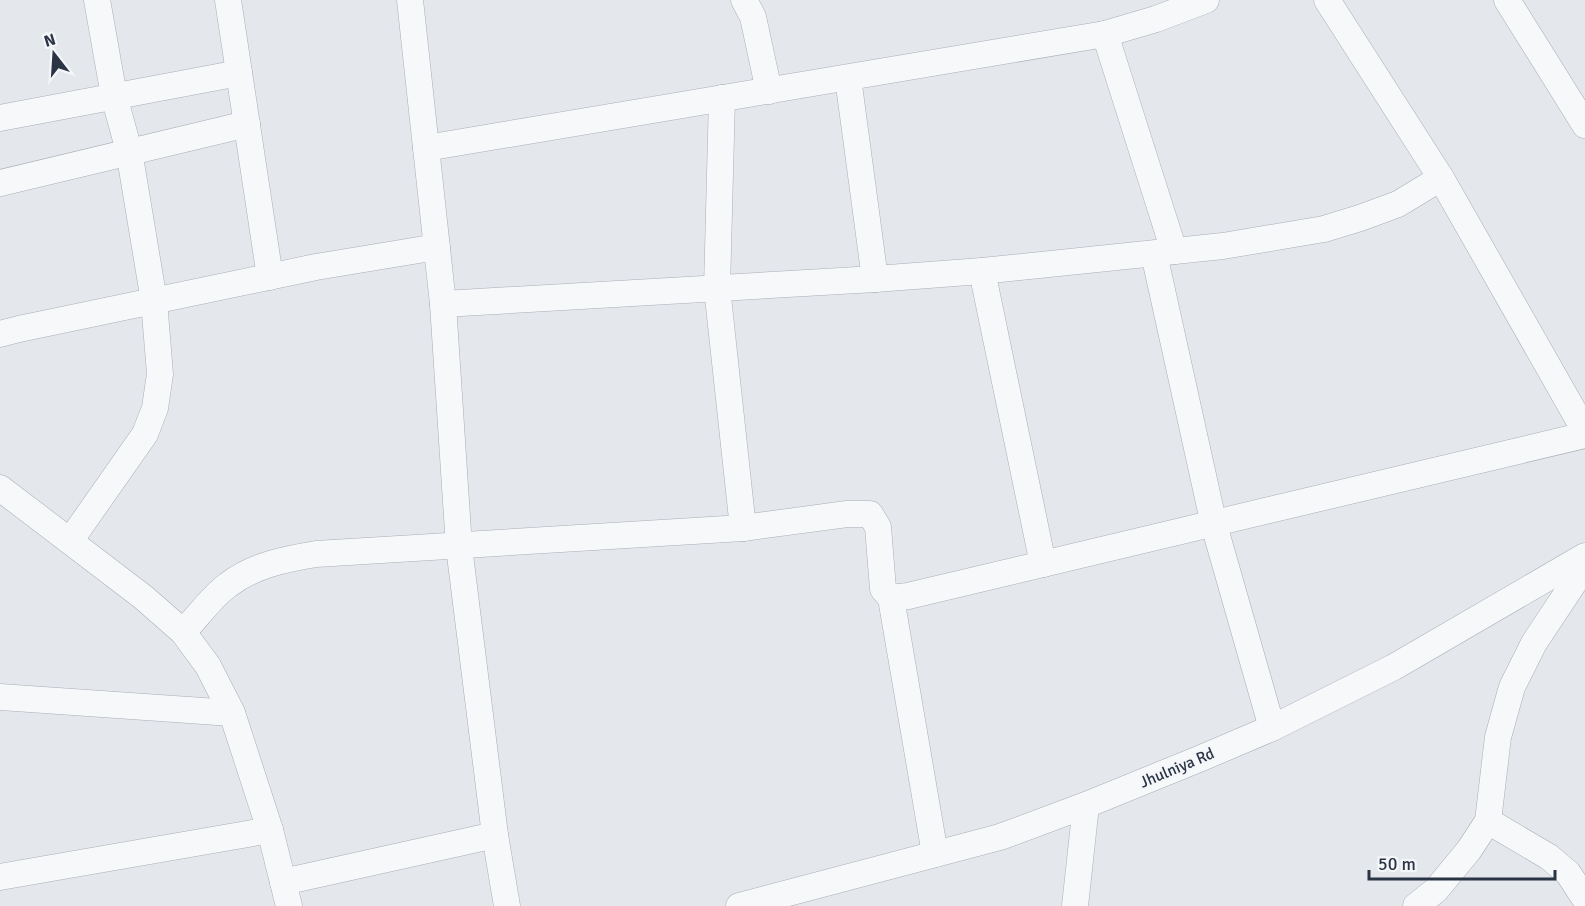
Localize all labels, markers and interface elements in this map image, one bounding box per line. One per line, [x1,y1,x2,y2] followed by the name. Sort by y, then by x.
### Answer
[24,24,84,84] north arrow
[42,29,58,52] text: N
[1137,743,1217,793] street label: Jhulniya Rd
[1369,843,1555,881] scale bar
[1378,853,1416,875] text: 50 m

